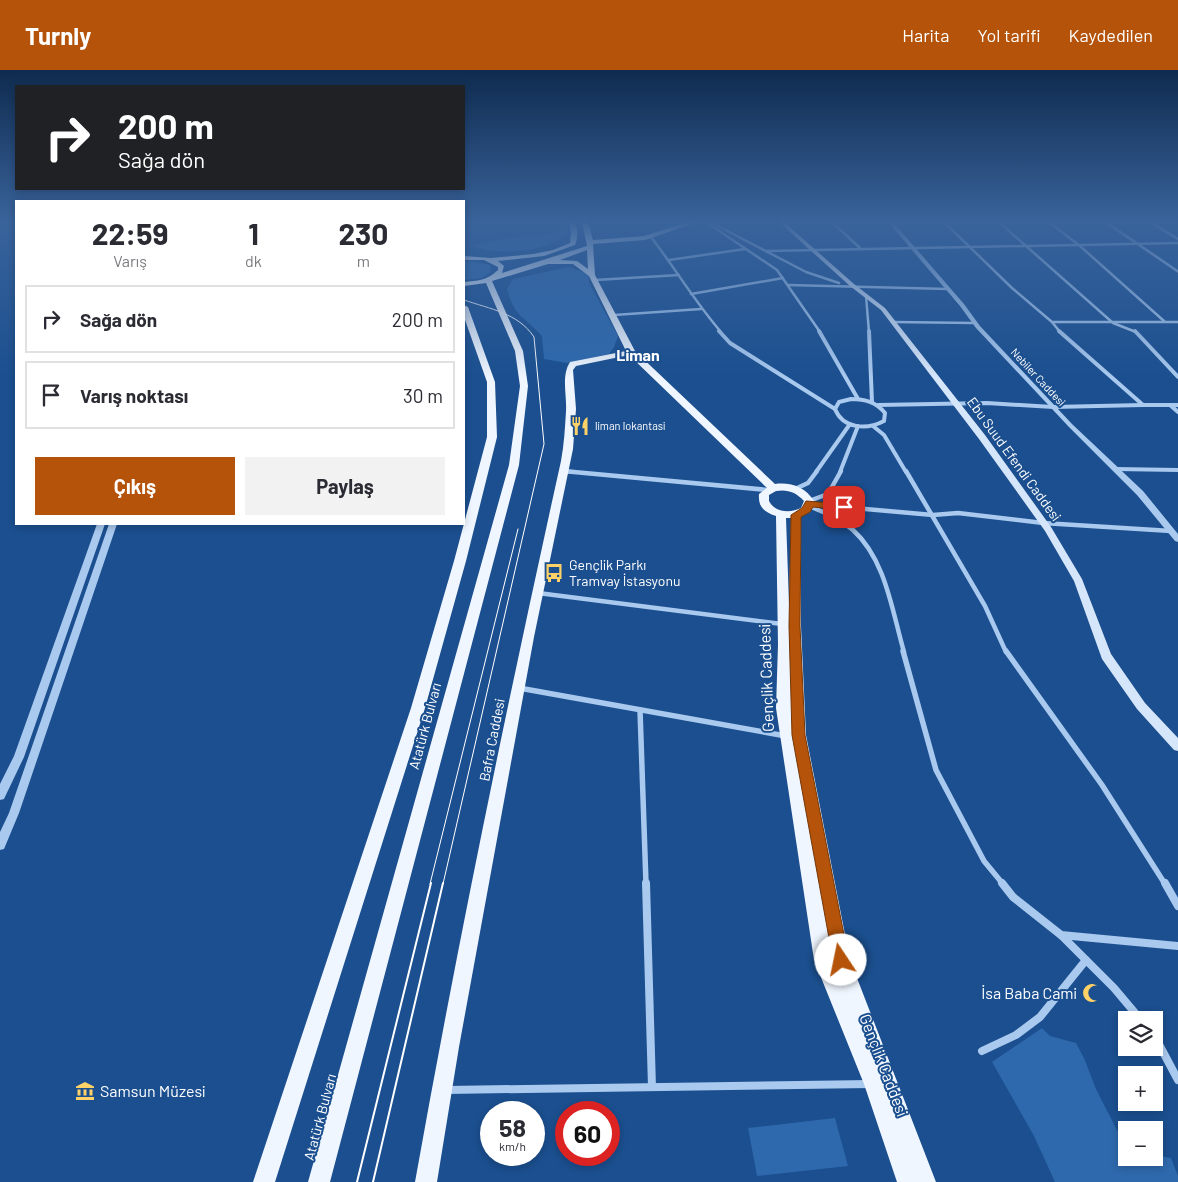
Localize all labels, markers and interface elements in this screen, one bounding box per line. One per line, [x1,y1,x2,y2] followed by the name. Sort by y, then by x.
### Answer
[25,21,91,50] text: Turnly
[902,24,949,46] text: Harita
[977,24,1040,46] text: Yol tarifi
[1068,24,1153,46] text: Kaydedilen
[118,104,214,146] text: 200 m
[35,105,100,170] icon: right
[118,146,205,172] text: Sağa dön
[92,215,168,251] text: 22:59
[248,215,259,251] text: 1
[339,215,388,251] text: 230
[113,251,147,270] text: Varış
[245,251,262,270] text: dk
[357,251,370,270] text: m
[37,305,65,333] icon: right
[80,308,157,331] text: Sağa dön
[392,308,443,331] text: 200 m
[616,345,660,364] district label: Liman
[1008,345,1068,408] street label: Nebiler Caddesi
[37,381,65,409] icon: arrive
[80,384,188,407] text: Varış noktası
[403,384,443,407] text: 30 m
[964,393,1065,524] street label: Ebu Suud Efendi Caddesi
[569,415,591,437] restaurant icon: liman lokantasi
[595,419,665,432] place label: liman lokantasi
[35,457,235,515] button: Çıkış
[245,457,445,515] button: Paylaş
[823,486,865,528] pin
[830,493,858,521] icon: arrive
[569,556,681,589] place label: Gençlik Parkı Tramvay İstasyonu
[543,562,565,584] bus stop icon: Gençlik Parkı Tramvay İstasyonu
[754,624,777,732] street label: Gençlik Caddesi
[405,681,444,771] street label: Atatürk Bulvarı
[475,697,508,783] street label: Bafra Caddesi
[814,933,866,985] position arrow
[1081,982,1103,1004] mosque icon: İsa Baba Cami
[981,983,1077,1002] place label: İsa Baba Cami
[856,1011,913,1119] street label: Gençlik Caddesi
[1118,1011,1163,1166] map controls
[1118,1011,1163,1056] button: layers
[1118,1066,1163,1111] button: +
[300,1072,339,1162] street label: Atatürk Bulvarı
[74,1080,96,1102] museum icon: Samsun Müzesi
[100,1081,205,1100] place label: Samsun Müzesi
[555,1101,620,1166] speed limit sign: 60
[499,1112,526,1142] text: 58
[1118,1121,1163,1166] button: −
[499,1139,526,1153] text: km/h

